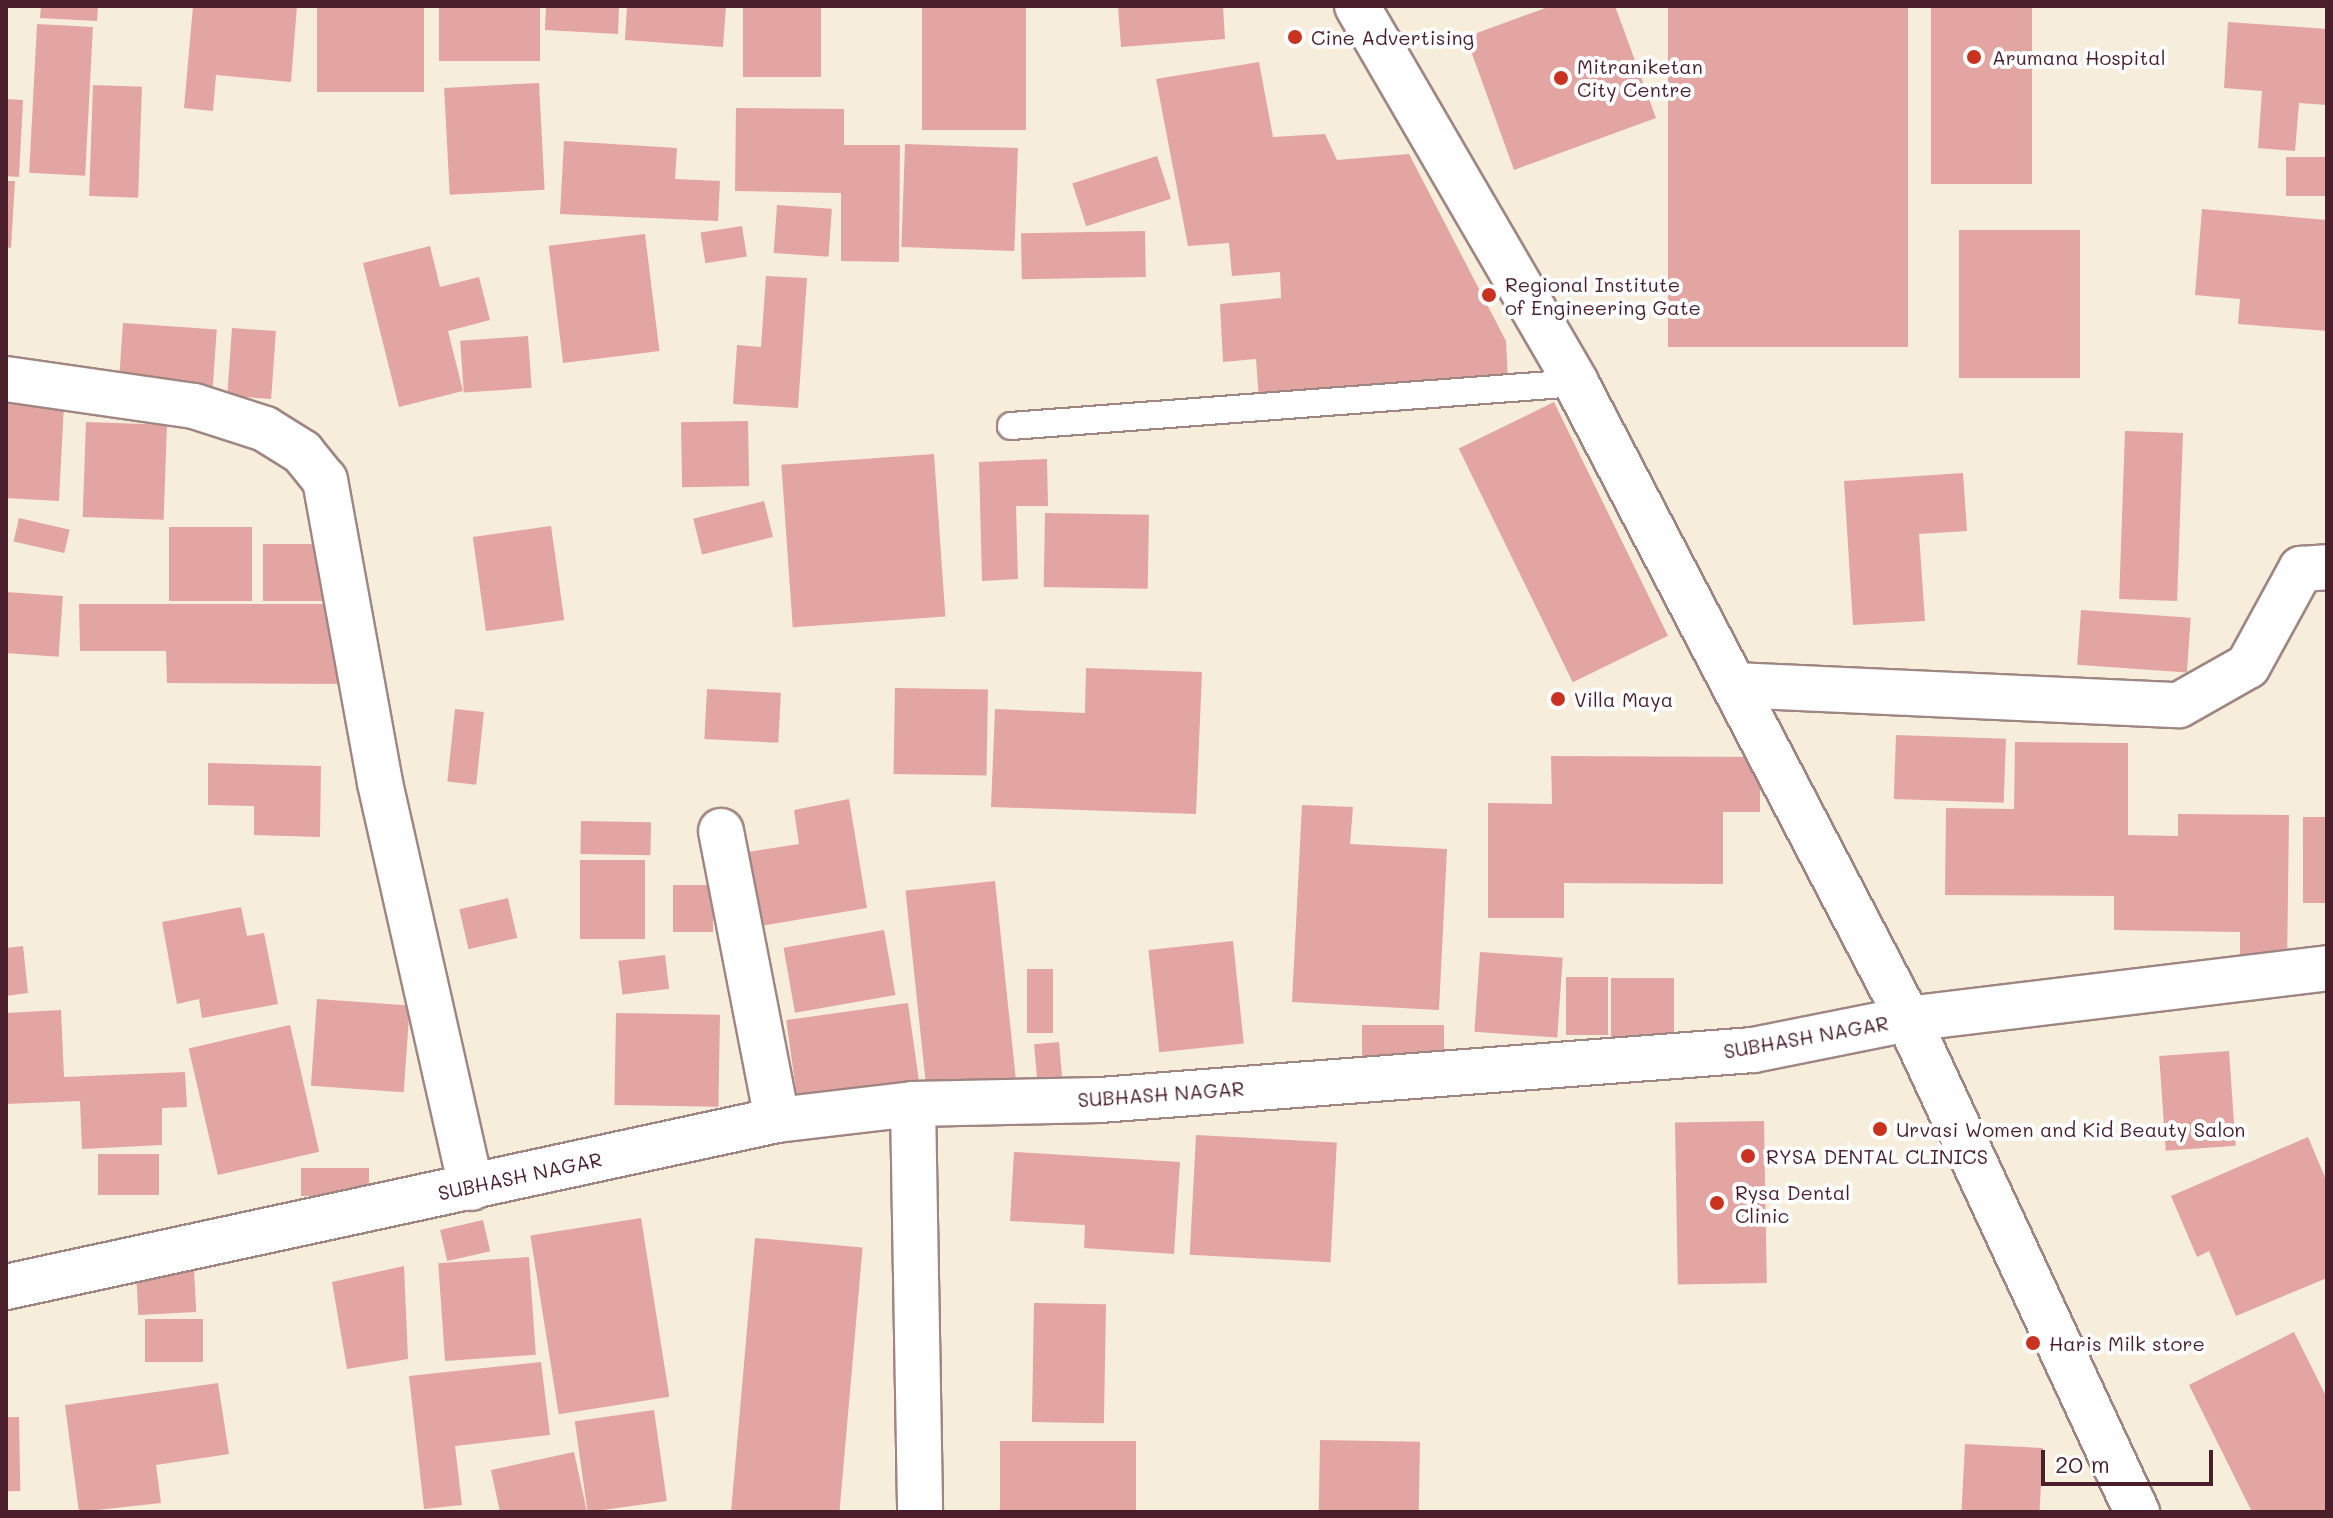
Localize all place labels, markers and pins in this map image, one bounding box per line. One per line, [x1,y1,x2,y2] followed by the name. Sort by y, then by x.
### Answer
[1311,25,1474,49] place label: Cine Advertising
[1286,28,1304,46] marker: Cine Advertising
[1992,45,2166,69] place label: Arumana Hospital
[1963,46,1985,68] marker: Arumana Hospital
[1577,54,1703,101] place label: Mitraniketan City Centre
[1552,69,1570,87] marker: Mitraniketan City Centre
[1505,272,1701,319] place label: Regional Institute of Engineering Gate
[1480,286,1498,304] marker: Regional Institute of Engineering Gate
[1574,687,1673,711] place label: Villa Maya
[1549,690,1567,708] marker: Villa Maya
[1896,1117,2245,1141] place label: Urvasi Women and Kid Beauty Salon
[1871,1120,1889,1138] marker: Urvasi Women and Kid Beauty Salon
[1766,1144,1988,1168] place label: RYSA DENTAL CLINICS
[1737,1145,1759,1167] marker: RYSA DENTAL CLINICS
[1735,1180,1850,1227] place label: Rysa Dental Clinic
[1706,1192,1728,1214] marker: Rysa Dental Clinic
[2049,1331,2205,1355] place label: Haris Milk store
[2024,1334,2042,1352] marker: Haris Milk store

